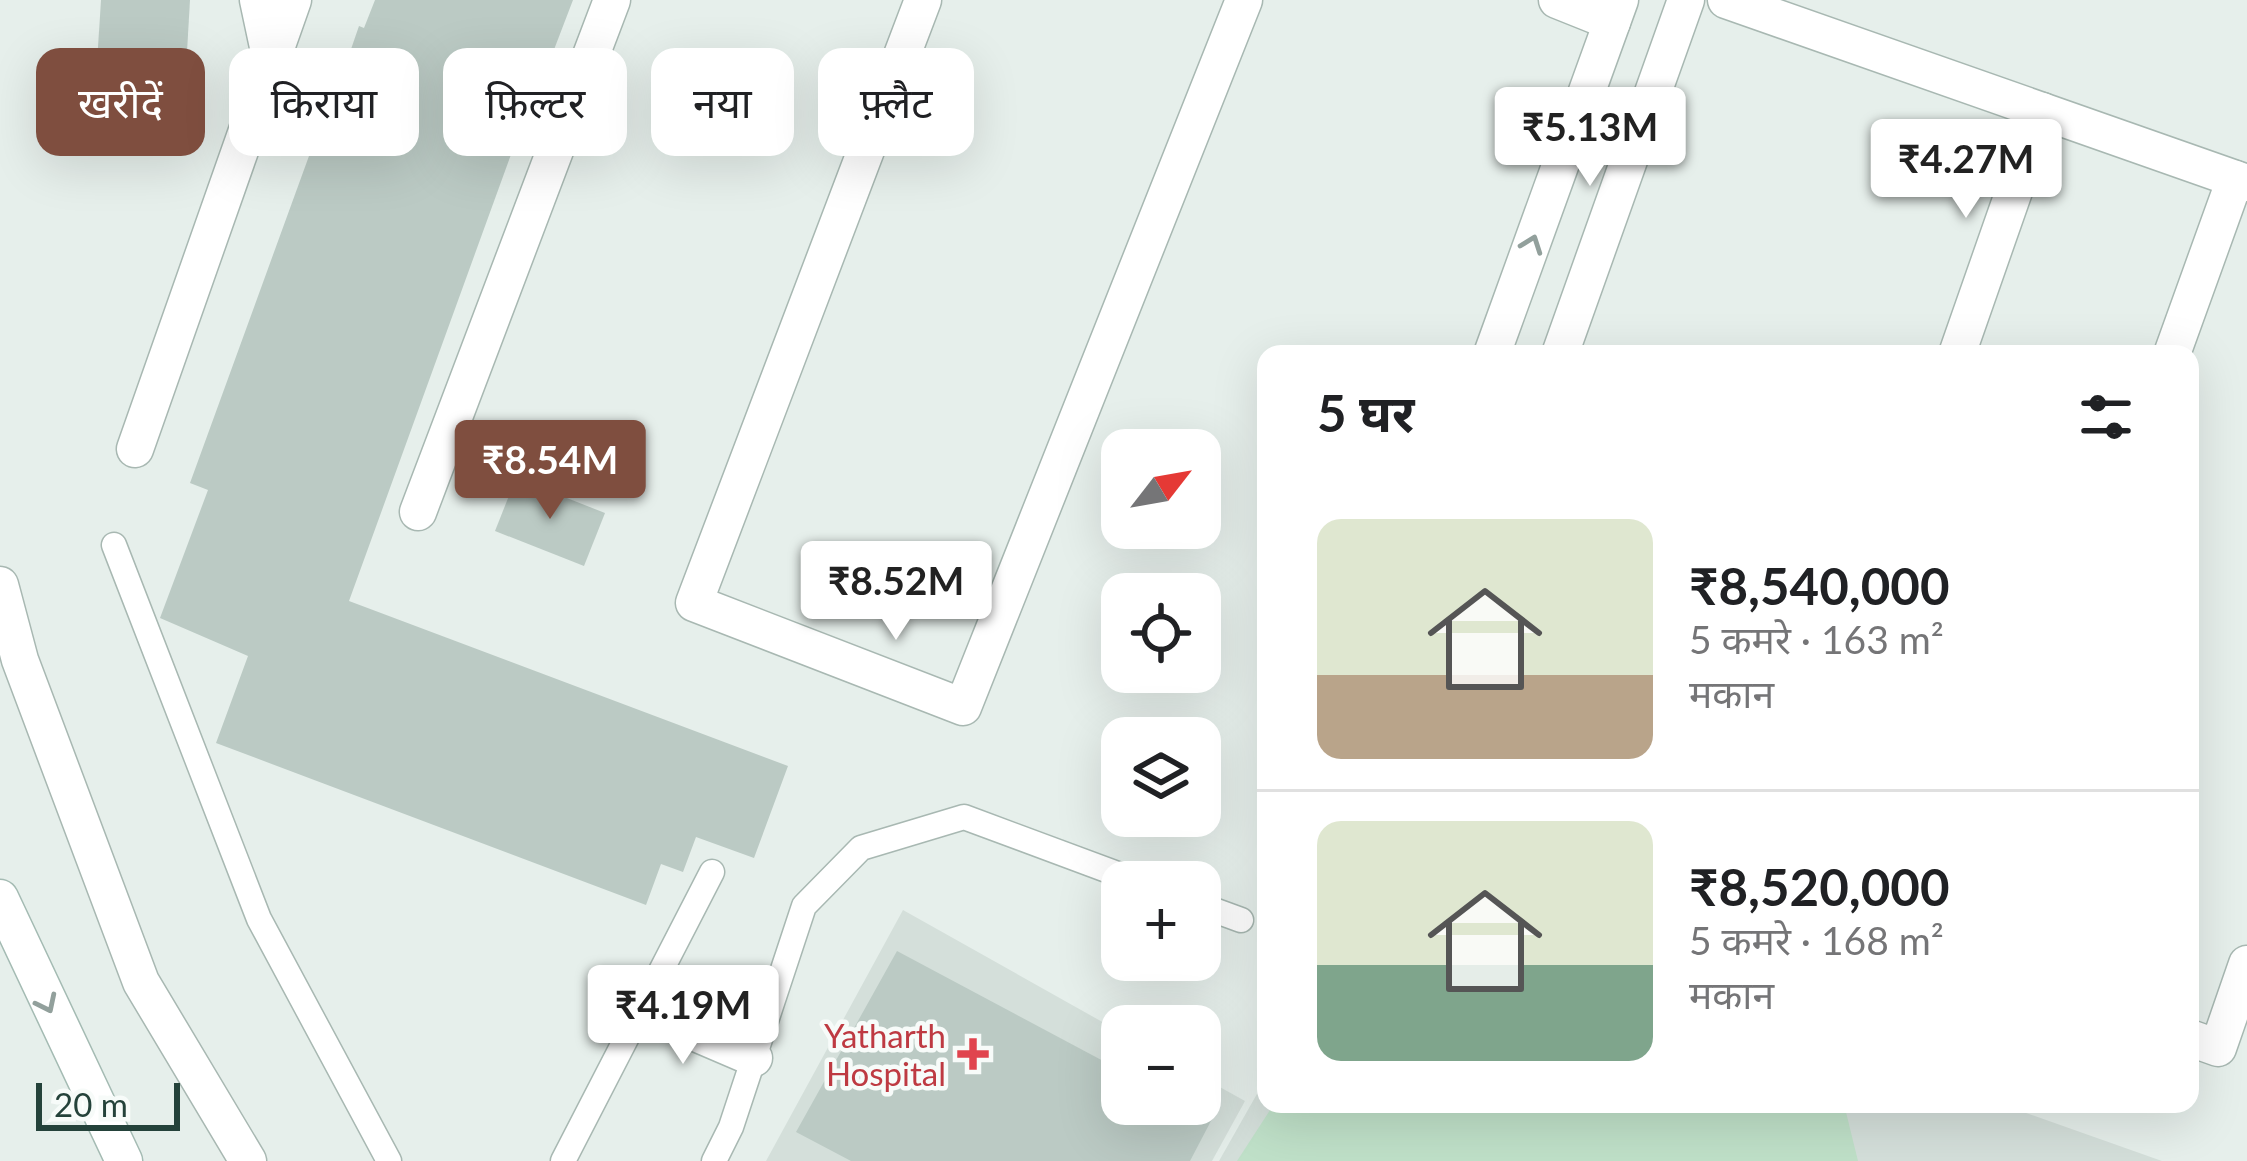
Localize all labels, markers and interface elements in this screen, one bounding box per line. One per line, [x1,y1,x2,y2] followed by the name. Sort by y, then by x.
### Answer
[36,48,205,156] chip: खरीदें
[229,48,419,156] chip: किराया
[443,48,627,156] chip: फ़िल्टर
[651,48,794,156] chip: नया
[818,48,974,156] chip: फ़्लैट
[1492,87,1688,189] pin: ₹5.13M
[1522,103,1658,149] text: ₹5.13M
[1868,119,2064,221] pin: ₹4.27M
[1898,135,2034,181] text: ₹4.27M
[1518,235,1542,256] one-way arrow
[1317,382,1415,443] text: 5 घर
[2073,384,2139,450] icon: filters
[452,420,648,522] pin: ₹8.54M
[1101,429,1221,549] north arrow
[1101,429,1221,1125] map controls
[482,436,618,482] text: ₹8.54M
[798,541,994,643] pin: ₹8.52M
[1689,555,1949,616] text: ₹8,540,000
[828,557,964,603] text: ₹8.52M
[1413,567,1557,711] icon: home
[1101,573,1221,693] button: locate
[1689,616,1944,662] text: 5 कमरे · 163 m²
[1689,670,1774,716] text: मकान
[1101,717,1221,837] button: layers
[1689,856,1949,917] text: ₹8,520,000
[1101,861,1221,981] button: +
[1413,869,1557,1013] icon: home
[1689,917,1944,963] text: 5 कमरे · 168 m²
[585,965,781,1067] pin: ₹4.19M
[1689,971,1774,1017] text: मकान
[615,981,751,1027] text: ₹4.19M
[33,992,56,1014] one-way arrow
[1101,1005,1221,1125] button: −
[824,1015,946,1093] place label: Yatharth Hospital
[957,1038,989,1070] marker: Yatharth Hospital
[36,1077,180,1130] scale bar
[54,1084,128,1124] text: 20 m

